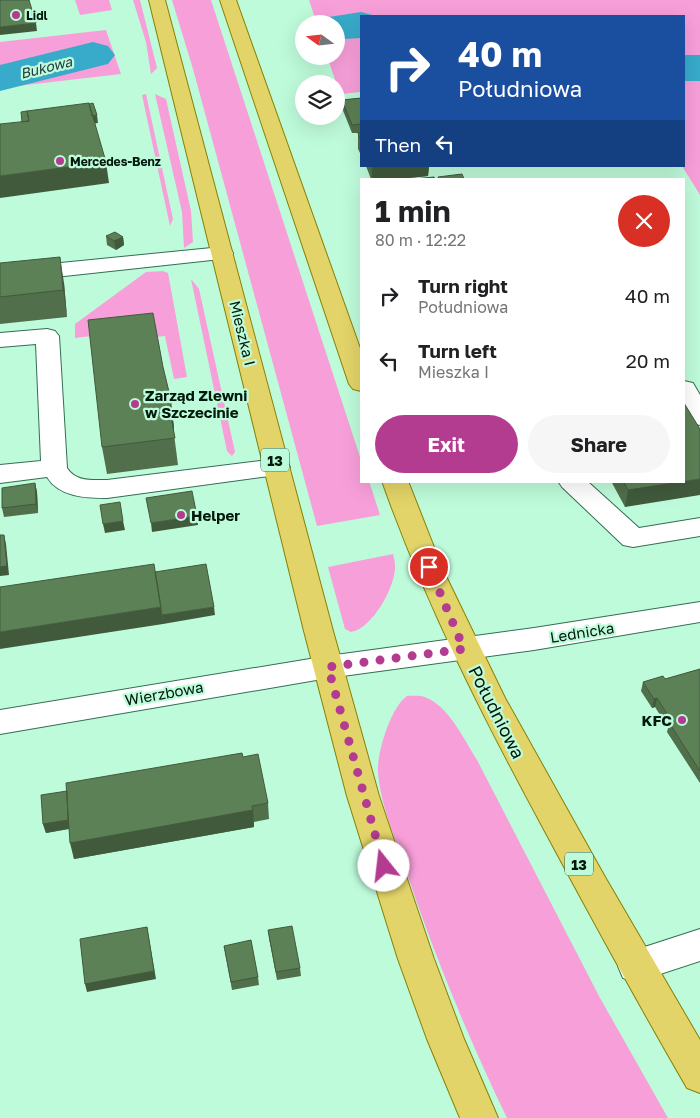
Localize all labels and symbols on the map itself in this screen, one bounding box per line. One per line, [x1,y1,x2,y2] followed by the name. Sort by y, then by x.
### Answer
[26,8,48,23] place label: Lidl
[10,9,22,21] marker: Lidl
[295,15,345,65] north arrow
[18,52,75,82] water label: Bukowa
[70,154,161,169] place label: Mercedes-Benz
[54,155,66,167] marker: Mercedes-Benz
[226,299,260,367] street label: Mieszka I
[145,386,247,421] place label: Zarząd Zlewni w Szczecinie
[129,398,141,410] marker: Zarząd Zlewni w Szczecinie
[261,448,289,472] road number: 13
[191,506,240,524] place label: Helper
[175,509,187,521] marker: Helper
[408,546,450,588] pin
[549,618,615,646] street label: Lednicka
[464,662,530,762] street label: Południowa
[123,677,205,709] street label: Wierzbowa
[642,711,672,729] place label: KFC
[676,714,688,726] marker: KFC
[357,839,409,891] position arrow
[565,852,593,876] road number: 13

